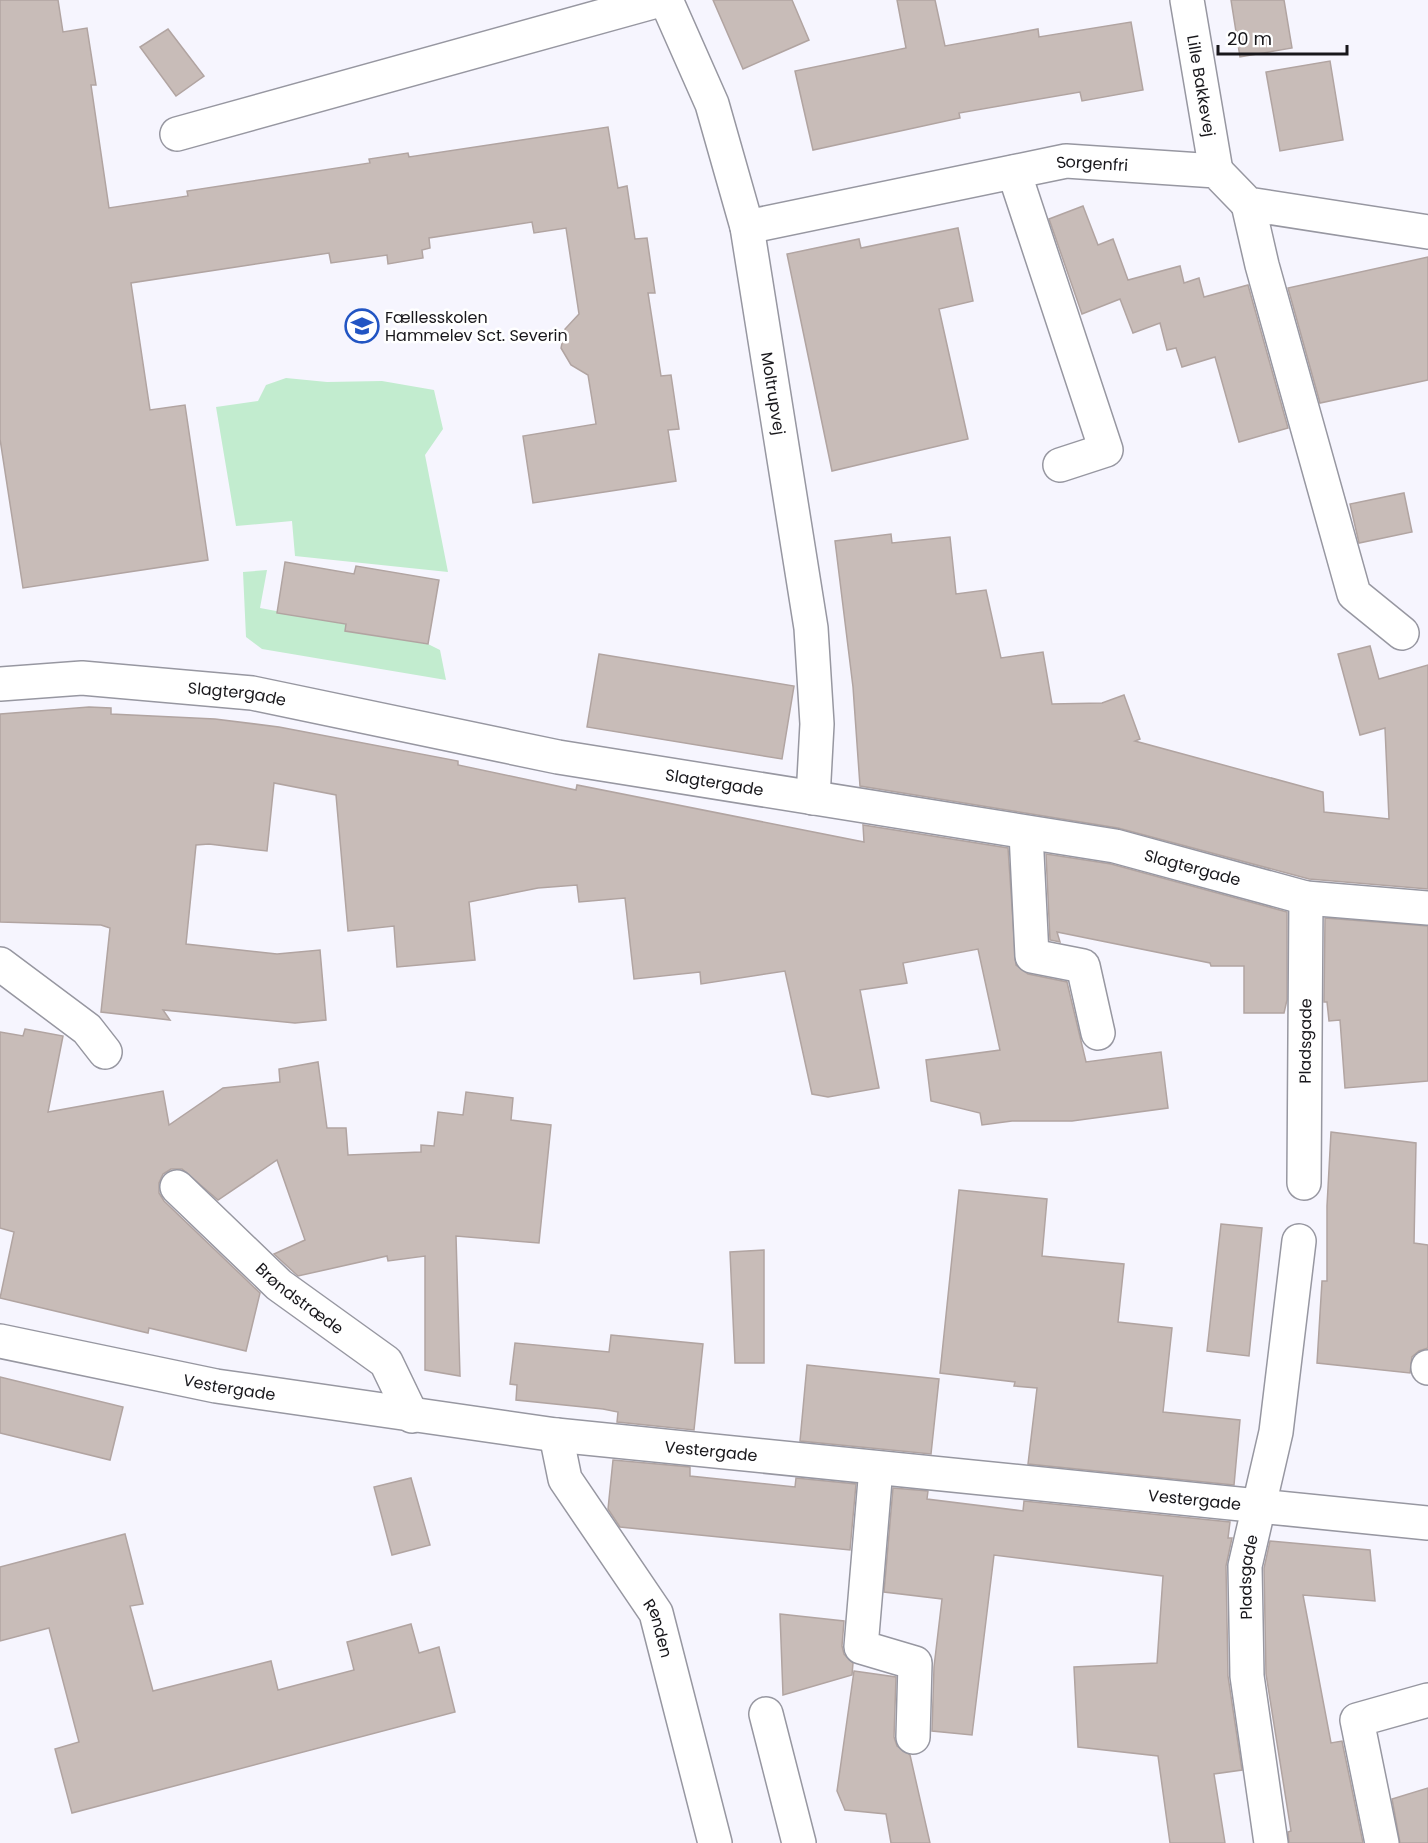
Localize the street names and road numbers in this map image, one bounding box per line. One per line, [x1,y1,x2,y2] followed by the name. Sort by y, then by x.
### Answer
[1181,33,1221,138] street label: Lille Bakkevej
[1054,150,1129,177] street label: Sorgenfri
[755,350,791,437] street label: Moltrupvej
[187,676,288,712] street label: Slagtergade
[664,763,765,802] street label: Slagtergade
[1142,843,1243,892] street label: Slagtergade
[1294,998,1317,1084] street label: Pladsgade
[250,1258,348,1340] street label: Brøndstræde
[181,1368,277,1406] street label: Vestergade
[663,1435,759,1467] street label: Vestergade
[1147,1484,1242,1516] street label: Vestergade
[1234,1532,1264,1620] street label: Pladsgade
[637,1594,678,1660] street label: Renden

